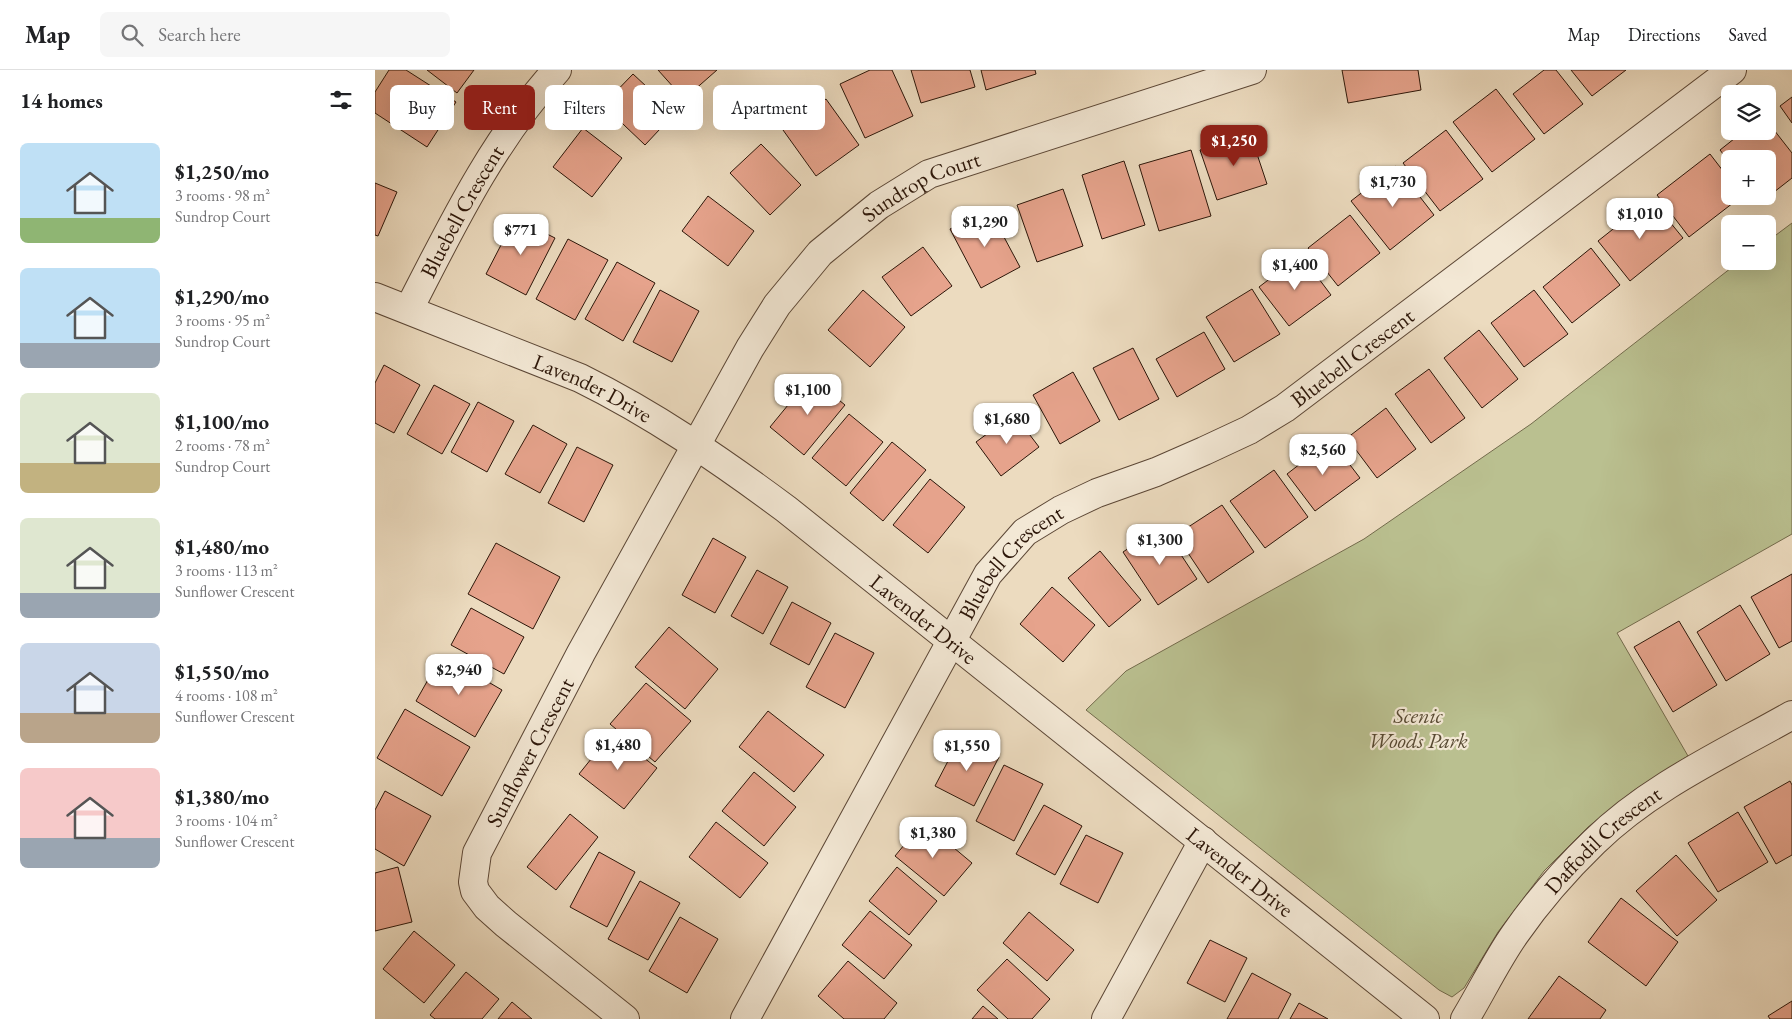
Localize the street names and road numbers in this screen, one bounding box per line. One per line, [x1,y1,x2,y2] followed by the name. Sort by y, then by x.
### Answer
[413,139,510,282] street label: Bluebell Crescent
[855,144,984,228] street label: Sundrop Court
[1284,301,1420,413] street label: Bluebell Crescent
[529,347,658,429] street label: Lavender Drive
[951,498,1068,625] street label: Bluebell Crescent
[864,567,983,671] street label: Lavender Drive
[479,672,580,832] street label: Sunflower Crescent
[1538,779,1667,900] street label: Daffodil Crescent
[1181,820,1300,923] street label: Lavender Drive

